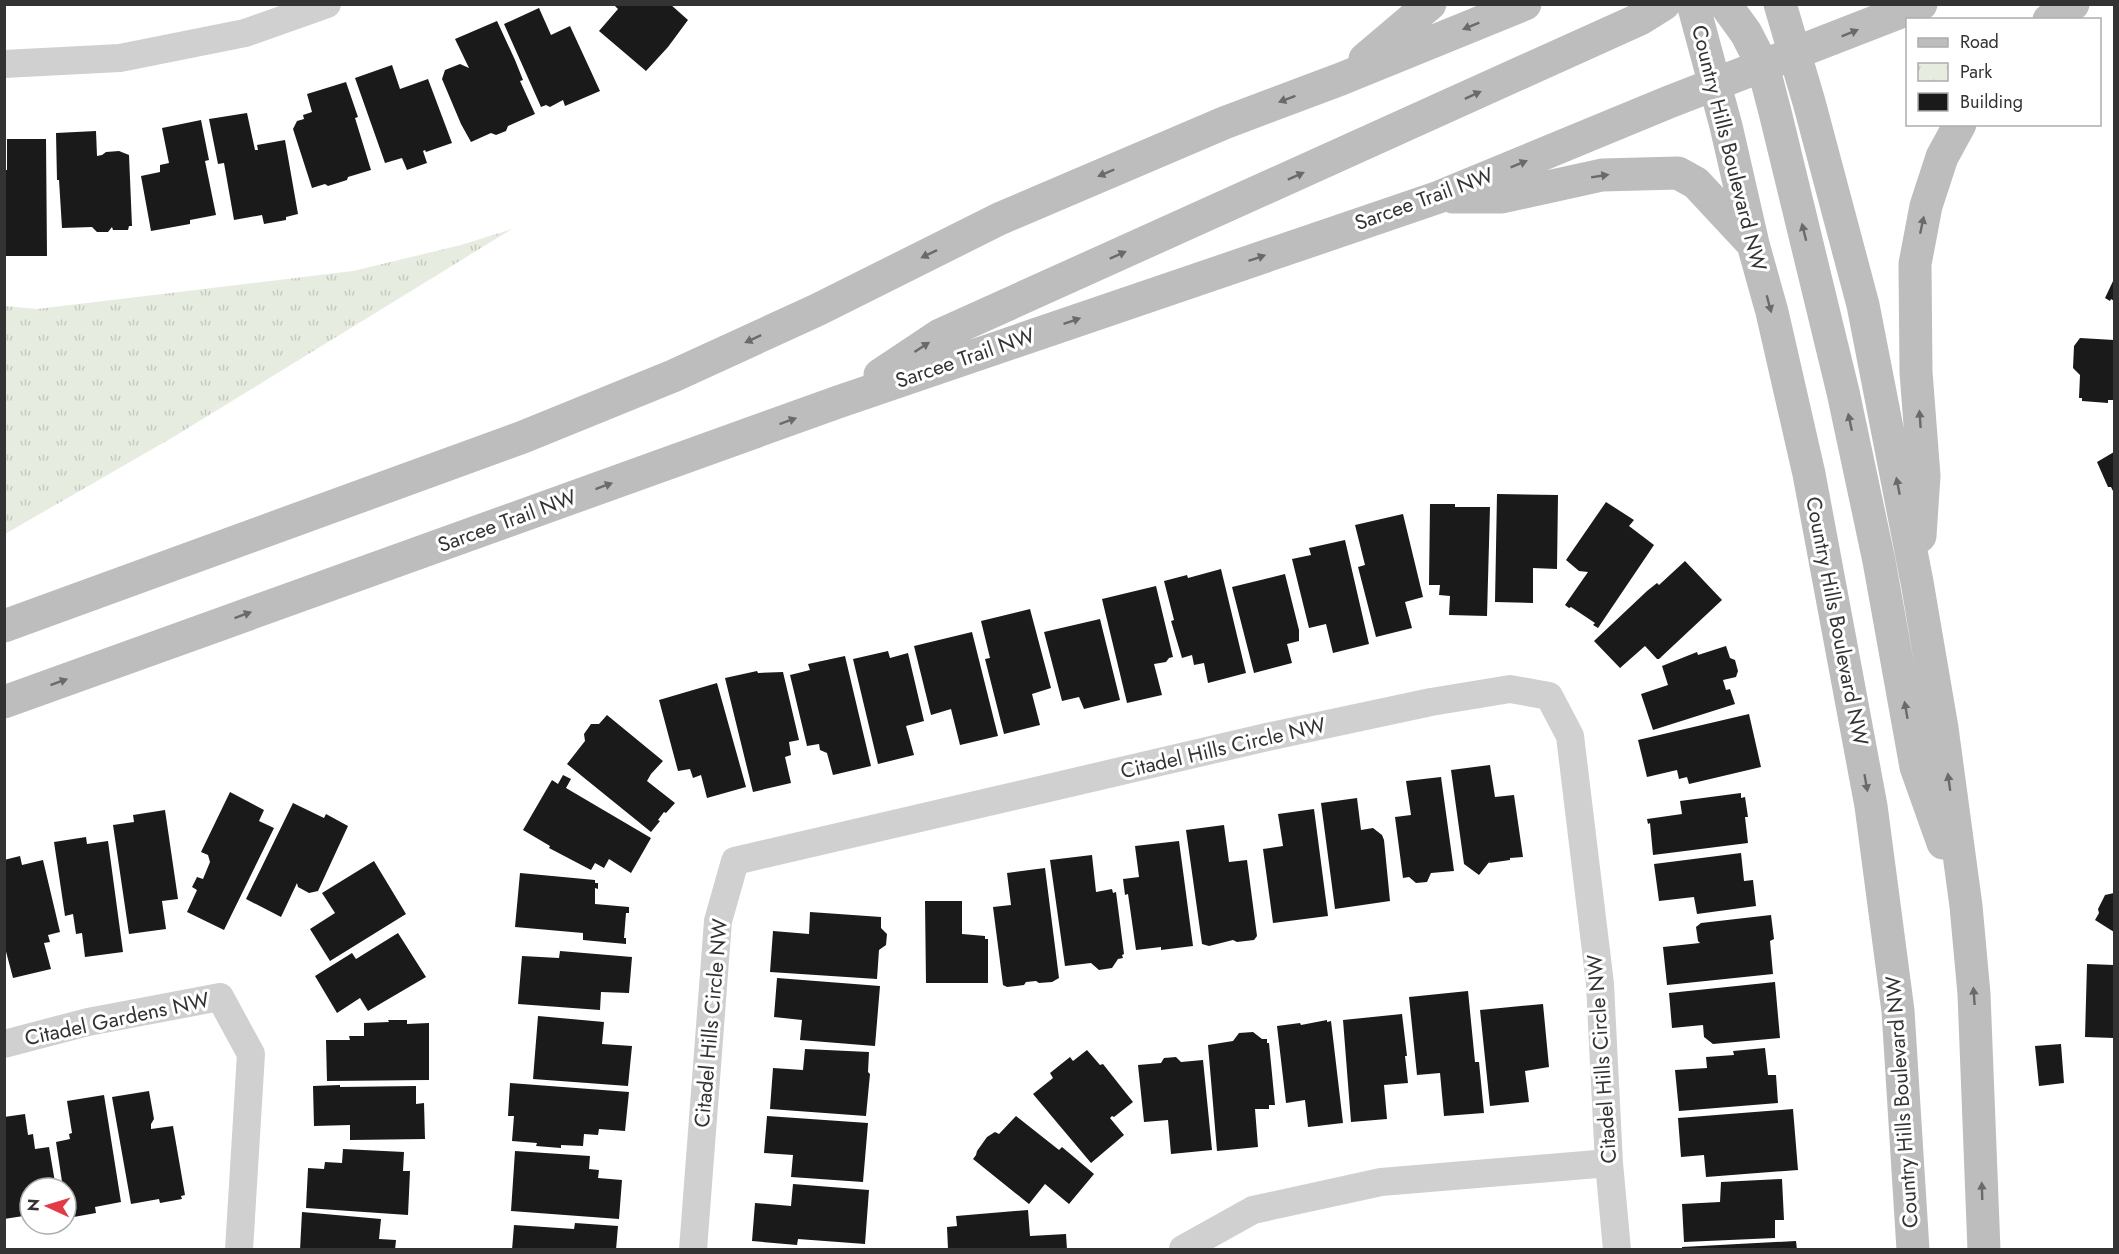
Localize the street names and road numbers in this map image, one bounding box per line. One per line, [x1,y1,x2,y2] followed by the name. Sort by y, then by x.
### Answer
[1684,22,1774,274] street label: Country Hills Boulevard NW
[1350,160,1498,238] street label: Sarcee Trail NW
[891,320,1039,396] street label: Sarcee Trail NW
[433,482,581,560] street label: Sarcee Trail NW
[1798,494,1876,748] street label: Country Hills Boulevard NW
[1118,710,1329,786] street label: Citadel Hills Circle NW
[687,917,735,1129] street label: Citadel Hills Circle NW
[1580,953,1624,1165] street label: Citadel Hills Circle NW
[1878,975,1926,1229] street label: Country Hills Boulevard NW
[22,985,212,1053] street label: Citadel Gardens NW

